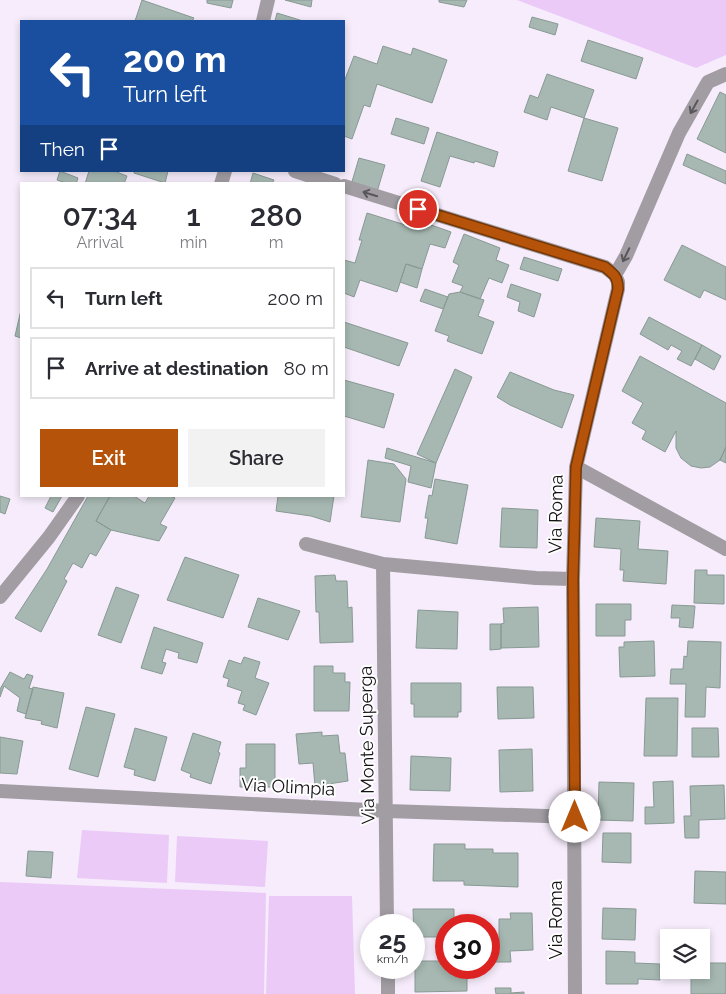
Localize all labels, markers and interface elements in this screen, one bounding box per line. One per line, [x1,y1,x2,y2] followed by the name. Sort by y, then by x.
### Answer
[123,39,227,80] text: 200 m
[40,40,105,105] icon: left
[123,81,207,107] text: Turn left
[689,99,698,114] one-way arrow
[95,135,123,163] icon: arrive
[40,138,85,160] text: Then
[397,188,439,230] pin
[362,189,378,199] one-way arrow
[404,195,432,223] icon: arrive
[62,198,137,233] text: 07:34
[186,198,201,233] text: 1
[250,198,303,233] text: 280
[76,233,123,252] text: Arrival
[180,233,207,252] text: min
[269,233,283,252] text: m
[621,247,631,262] one-way arrow
[42,284,70,312] icon: left
[85,287,162,309] text: Turn left
[268,287,323,309] text: 200 m
[42,354,70,382] icon: arrive
[85,357,269,379] text: Arrive at destination
[284,357,329,379] text: 80 m
[40,429,178,487] button: Exit
[188,429,325,487] button: Share
[544,474,567,554] street label: Via Roma
[355,666,378,824] street label: Via Monte Superga
[240,774,336,799] street label: Via Olimpia
[548,790,600,842] position arrow
[545,880,566,960] street label: Via Roma
[435,914,500,979] speed limit sign: 30
[379,925,406,955] text: 25
[660,929,710,979] map controls
[660,929,710,979] button: layers
[377,952,408,966] text: km/h

